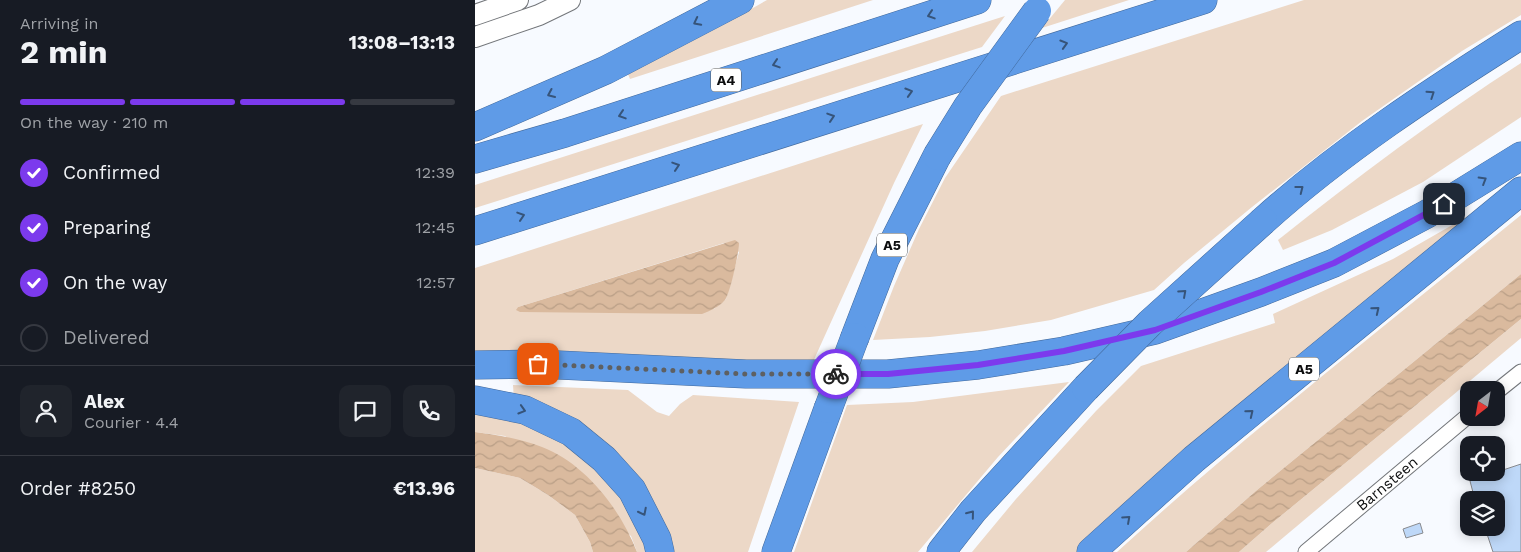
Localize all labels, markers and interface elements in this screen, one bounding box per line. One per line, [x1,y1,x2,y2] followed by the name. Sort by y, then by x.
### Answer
[927,9,936,19] one-way arrow
[20,14,98,33] text: Arriving in
[693,16,702,26] one-way arrow
[349,31,455,54] text: 13:08–13:13
[20,33,108,71] text: 2 min
[1059,39,1067,49] one-way arrow
[772,59,781,69] one-way arrow
[711,68,741,92] road number: A4
[904,88,912,98] one-way arrow
[548,89,556,99] one-way arrow
[1425,91,1435,100] one-way arrow
[618,109,626,119] one-way arrow
[20,113,168,132] text: On the way · 210 m
[826,113,835,123] one-way arrow
[20,159,48,187] icon: check
[63,161,160,184] text: Confirmed
[672,162,680,172] one-way arrow
[415,163,455,182] text: 12:39
[1478,177,1487,186] one-way arrow
[1423,183,1465,225] pin
[1294,187,1303,195] one-way arrow
[1430,190,1458,218] icon: home
[517,211,525,221] one-way arrow
[20,214,48,242] icon: check
[63,216,150,239] text: Preparing
[416,218,455,237] text: 12:45
[877,234,907,256] road number: A5
[20,269,48,297] icon: check
[63,271,167,294] text: On the way
[416,273,455,292] text: 12:57
[1178,290,1187,299] one-way arrow
[1370,308,1379,316] one-way arrow
[63,326,150,349] text: Delivered
[517,343,559,385] pin
[811,349,861,399] courier
[524,350,552,378] icon: bag
[1289,358,1319,380] road number: A5
[822,360,850,388] icon: bike
[1460,381,1505,426] north arrow
[1460,381,1505,536] map controls
[20,385,72,437] button: person
[339,385,391,437] button: chat
[403,385,455,437] button: phone
[84,390,125,413] text: Alex
[518,405,526,415] one-way arrow
[1244,411,1253,419] one-way arrow
[84,413,179,432] text: Courier · 4.4
[1460,436,1505,481] button: locate
[1353,453,1421,515] street label: Barnsteen
[20,477,136,500] text: Order #8250
[393,477,455,500] text: €13.96
[1460,491,1505,536] button: layers
[637,507,647,516] one-way arrow
[966,510,975,519] one-way arrow
[1121,516,1130,525] one-way arrow

